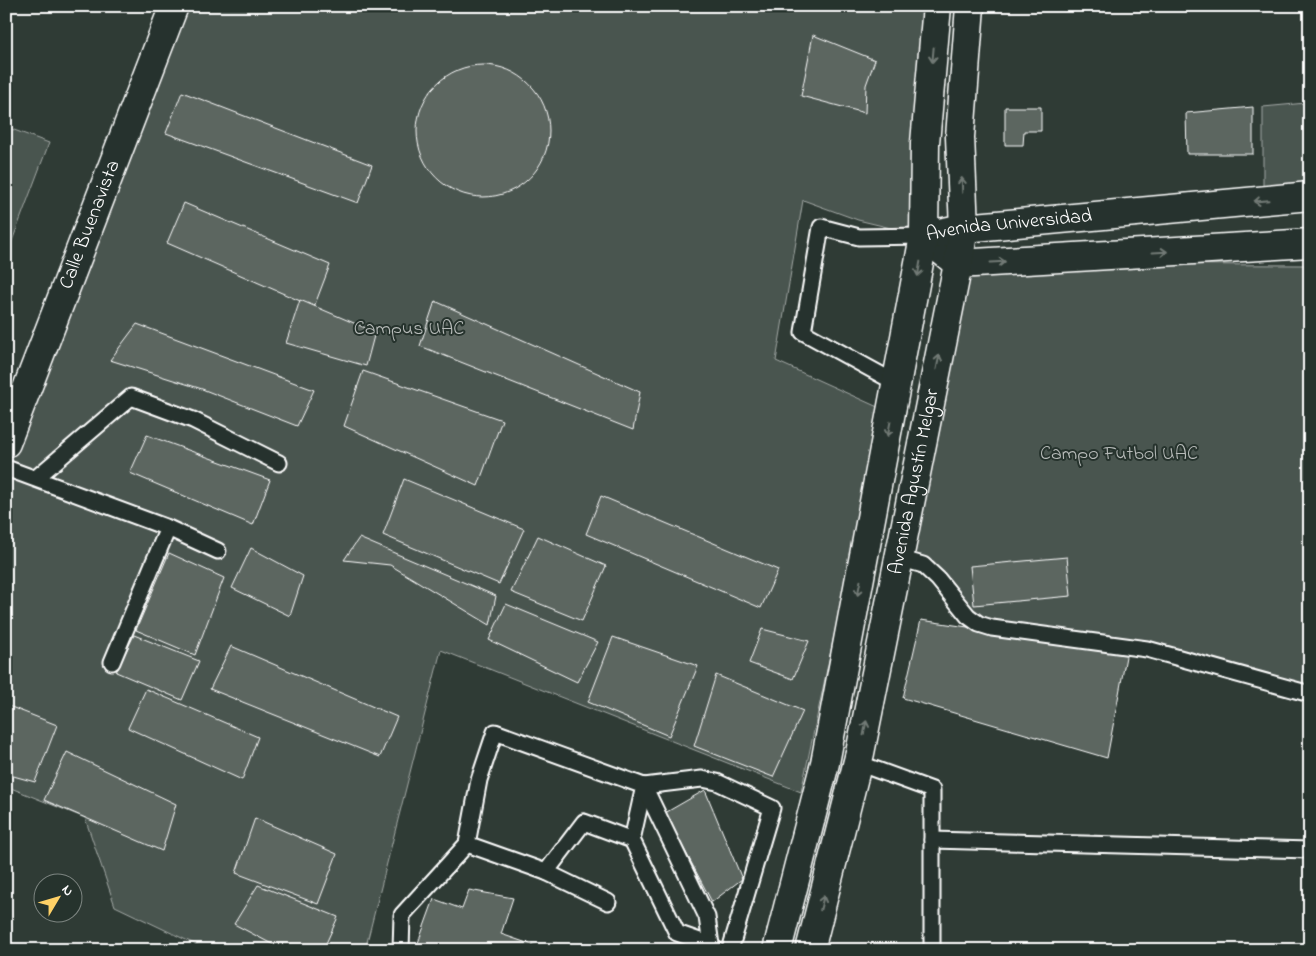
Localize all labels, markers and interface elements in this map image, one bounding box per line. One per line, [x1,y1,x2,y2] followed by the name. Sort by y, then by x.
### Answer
[928,47,938,63] one-way arrow
[52,156,128,293] street label: Calle Buenavista
[958,177,967,193] one-way arrow
[1253,196,1269,206] one-way arrow
[924,202,1093,250] street label: Avenida Universidad
[1152,248,1168,257] one-way arrow
[990,257,1006,266] one-way arrow
[913,261,923,277] one-way arrow
[354,315,464,344] park label: Campus UAC
[934,355,943,371] one-way arrow
[882,385,947,577] street label: Avenida Agustín Melgar
[884,420,894,436] one-way arrow
[1040,440,1198,469] park label: Campo Futbol UAC
[853,580,863,596] one-way arrow
[861,720,870,736] one-way arrow
[32,874,82,924] north arrow
[56,881,78,901] text: N
[818,895,827,911] one-way arrow

